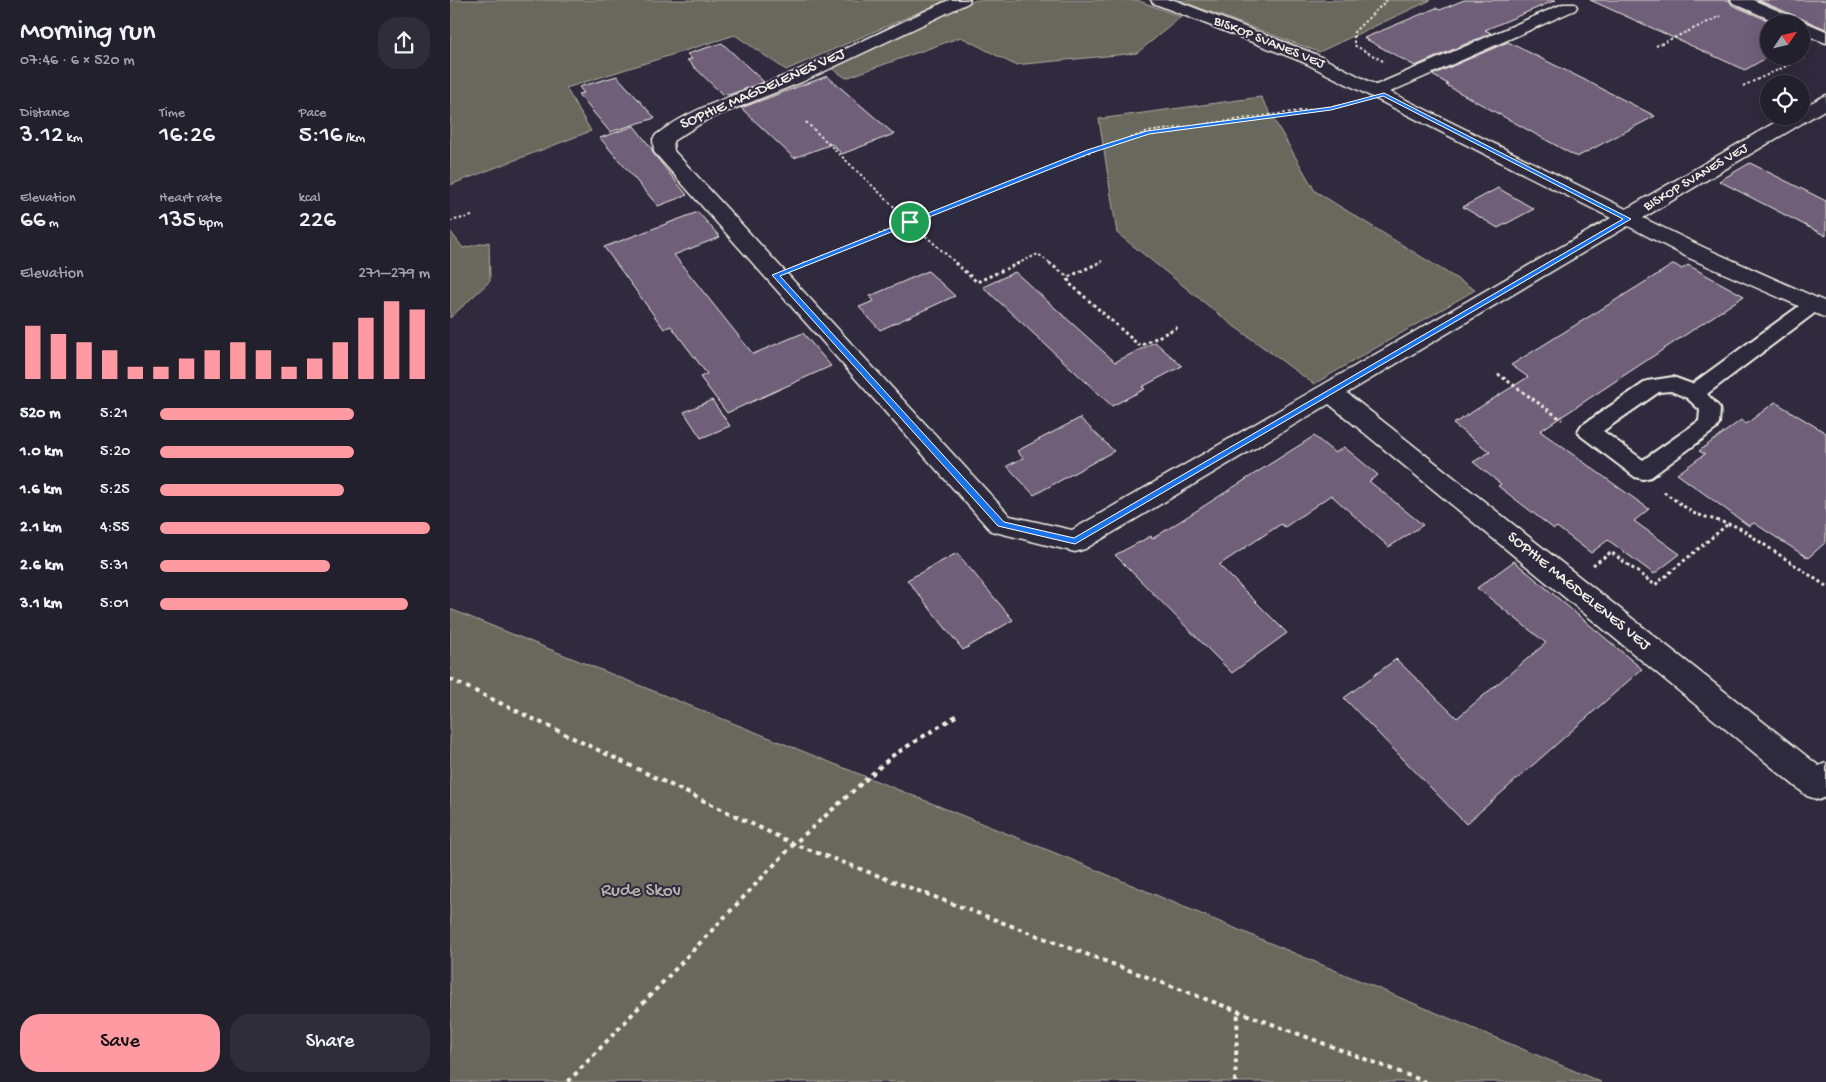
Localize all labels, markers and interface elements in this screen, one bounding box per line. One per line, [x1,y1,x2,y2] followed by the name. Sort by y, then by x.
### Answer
[1210,13,1328,73] street label: BISKOP SVANES VEJ
[1760,15,1810,65] north arrow
[1760,15,1810,125] map controls
[20,16,155,49] text: Morning run
[378,17,430,69] button: share
[678,44,850,135] street label: SOPHIE MAGDELENES VEJ
[20,52,135,71] text: 07:46 · 6 × 520 m
[1760,75,1810,125] button: locate
[20,105,69,122] text: Distance
[159,105,185,122] text: Time
[299,105,326,122] text: Pace
[20,122,63,151] text: 3.12
[159,122,215,151] text: 16:26
[299,122,342,151] text: 5:16
[63,130,83,147] text: km
[342,130,365,147] text: /km
[1640,140,1752,216] street label: BISKOP SVANES VEJ
[20,190,76,207] text: Elevation
[159,190,222,207] text: Heart rate
[299,190,321,207] text: kcal
[889,201,931,243] pin
[20,207,45,236] text: 66
[159,207,196,236] text: 135
[299,207,336,236] text: 226
[896,208,924,236] icon: arrive
[45,215,59,232] text: m
[196,215,223,232] text: bpm
[20,265,84,284] text: Elevation
[358,265,430,284] text: 271–279 m
[20,405,61,424] text: 520 m
[100,405,128,424] text: 5:21
[20,443,63,462] text: 1.0 km
[100,443,130,462] text: 5:20
[20,481,62,500] text: 1.6 km
[100,481,130,500] text: 5:25
[20,519,62,538] text: 2.1 km
[100,519,129,538] text: 4:55
[1503,528,1654,656] street label: SOPHIE MAGDELENES VEJ
[20,557,63,576] text: 2.6 km
[100,557,128,576] text: 5:31
[20,595,62,614] text: 3.1 km
[100,595,129,614] text: 5:01
[601,880,681,903] park label: Rude Skov
[20,1014,220,1072] button: Save
[230,1014,430,1072] button: Share

